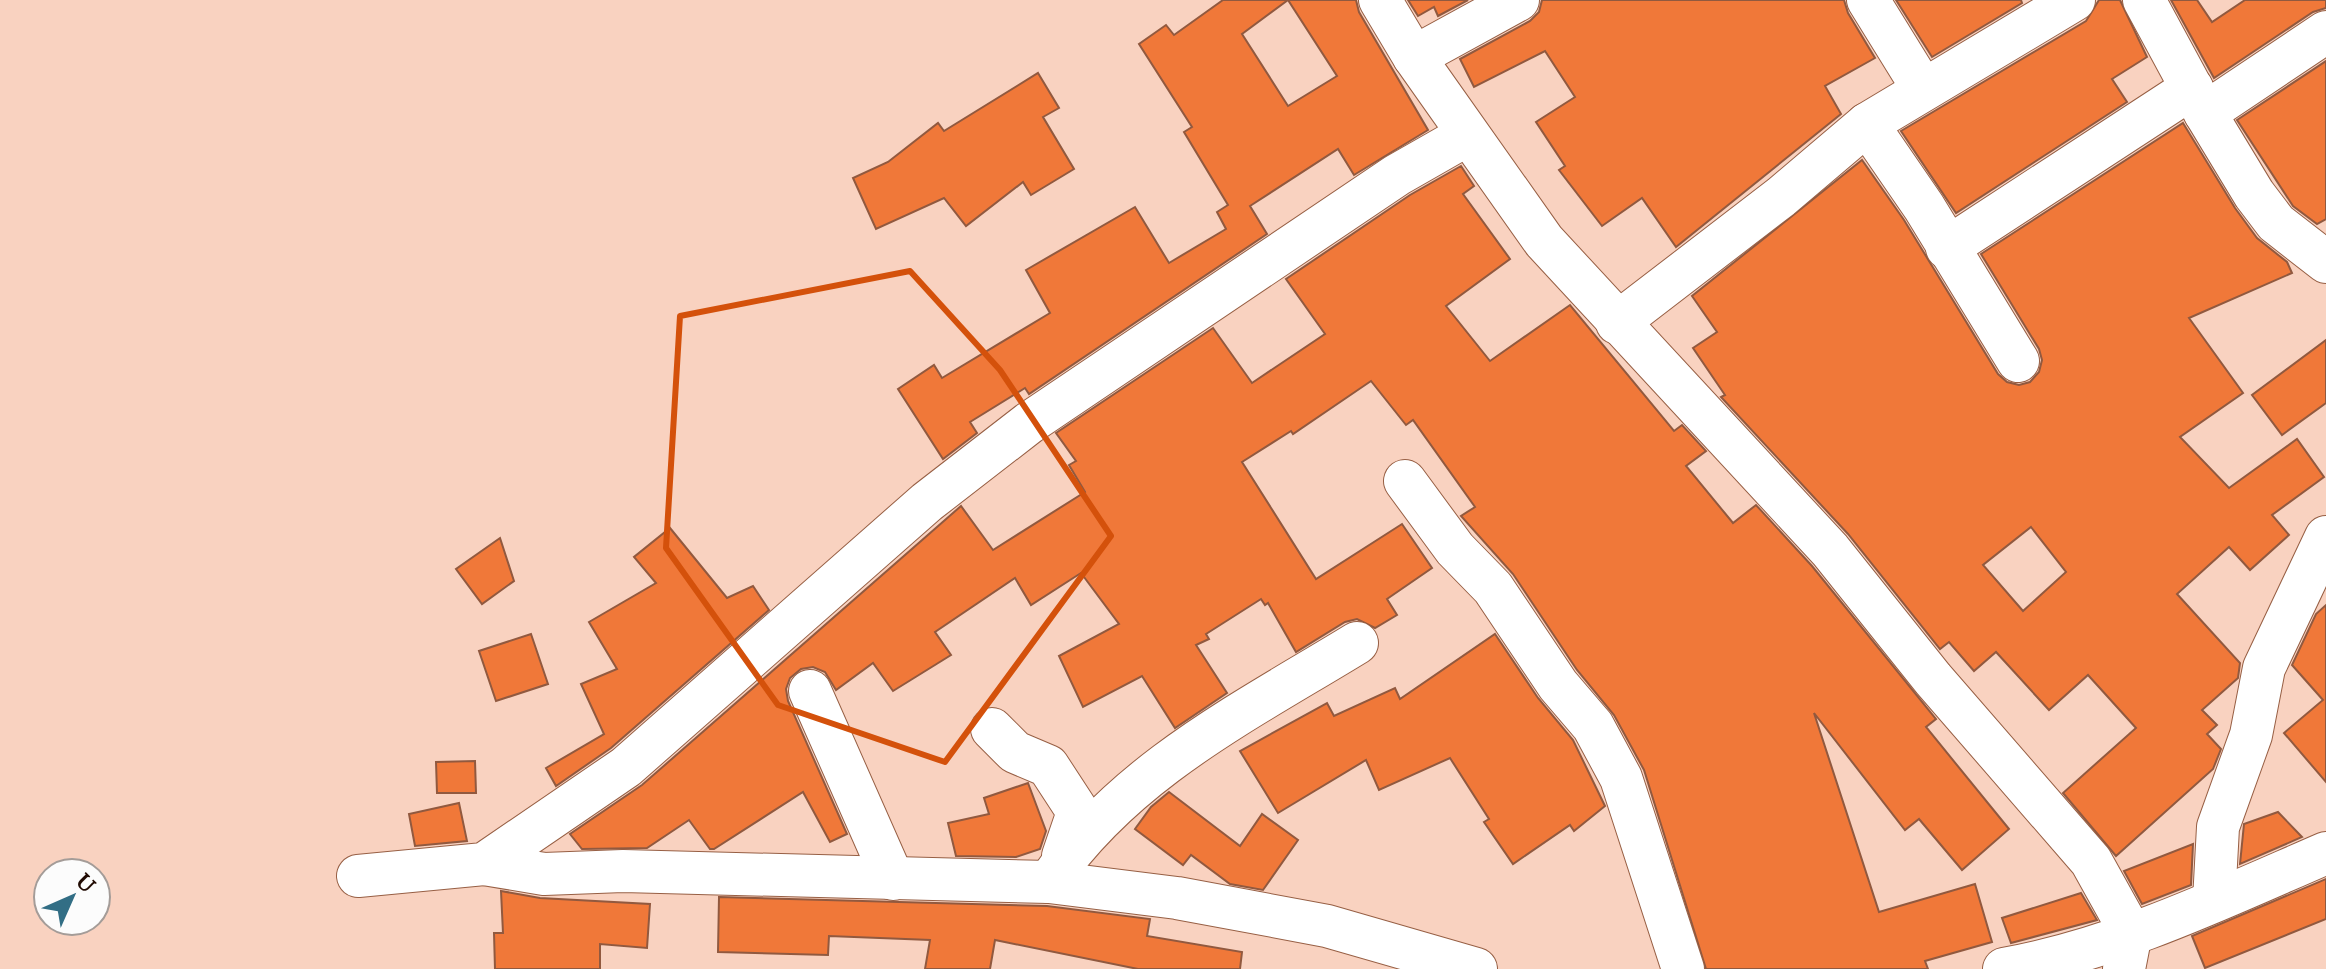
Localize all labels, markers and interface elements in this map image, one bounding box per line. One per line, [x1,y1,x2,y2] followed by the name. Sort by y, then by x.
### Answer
[32,857,112,937] north arrow
[70,867,102,899] text: U

